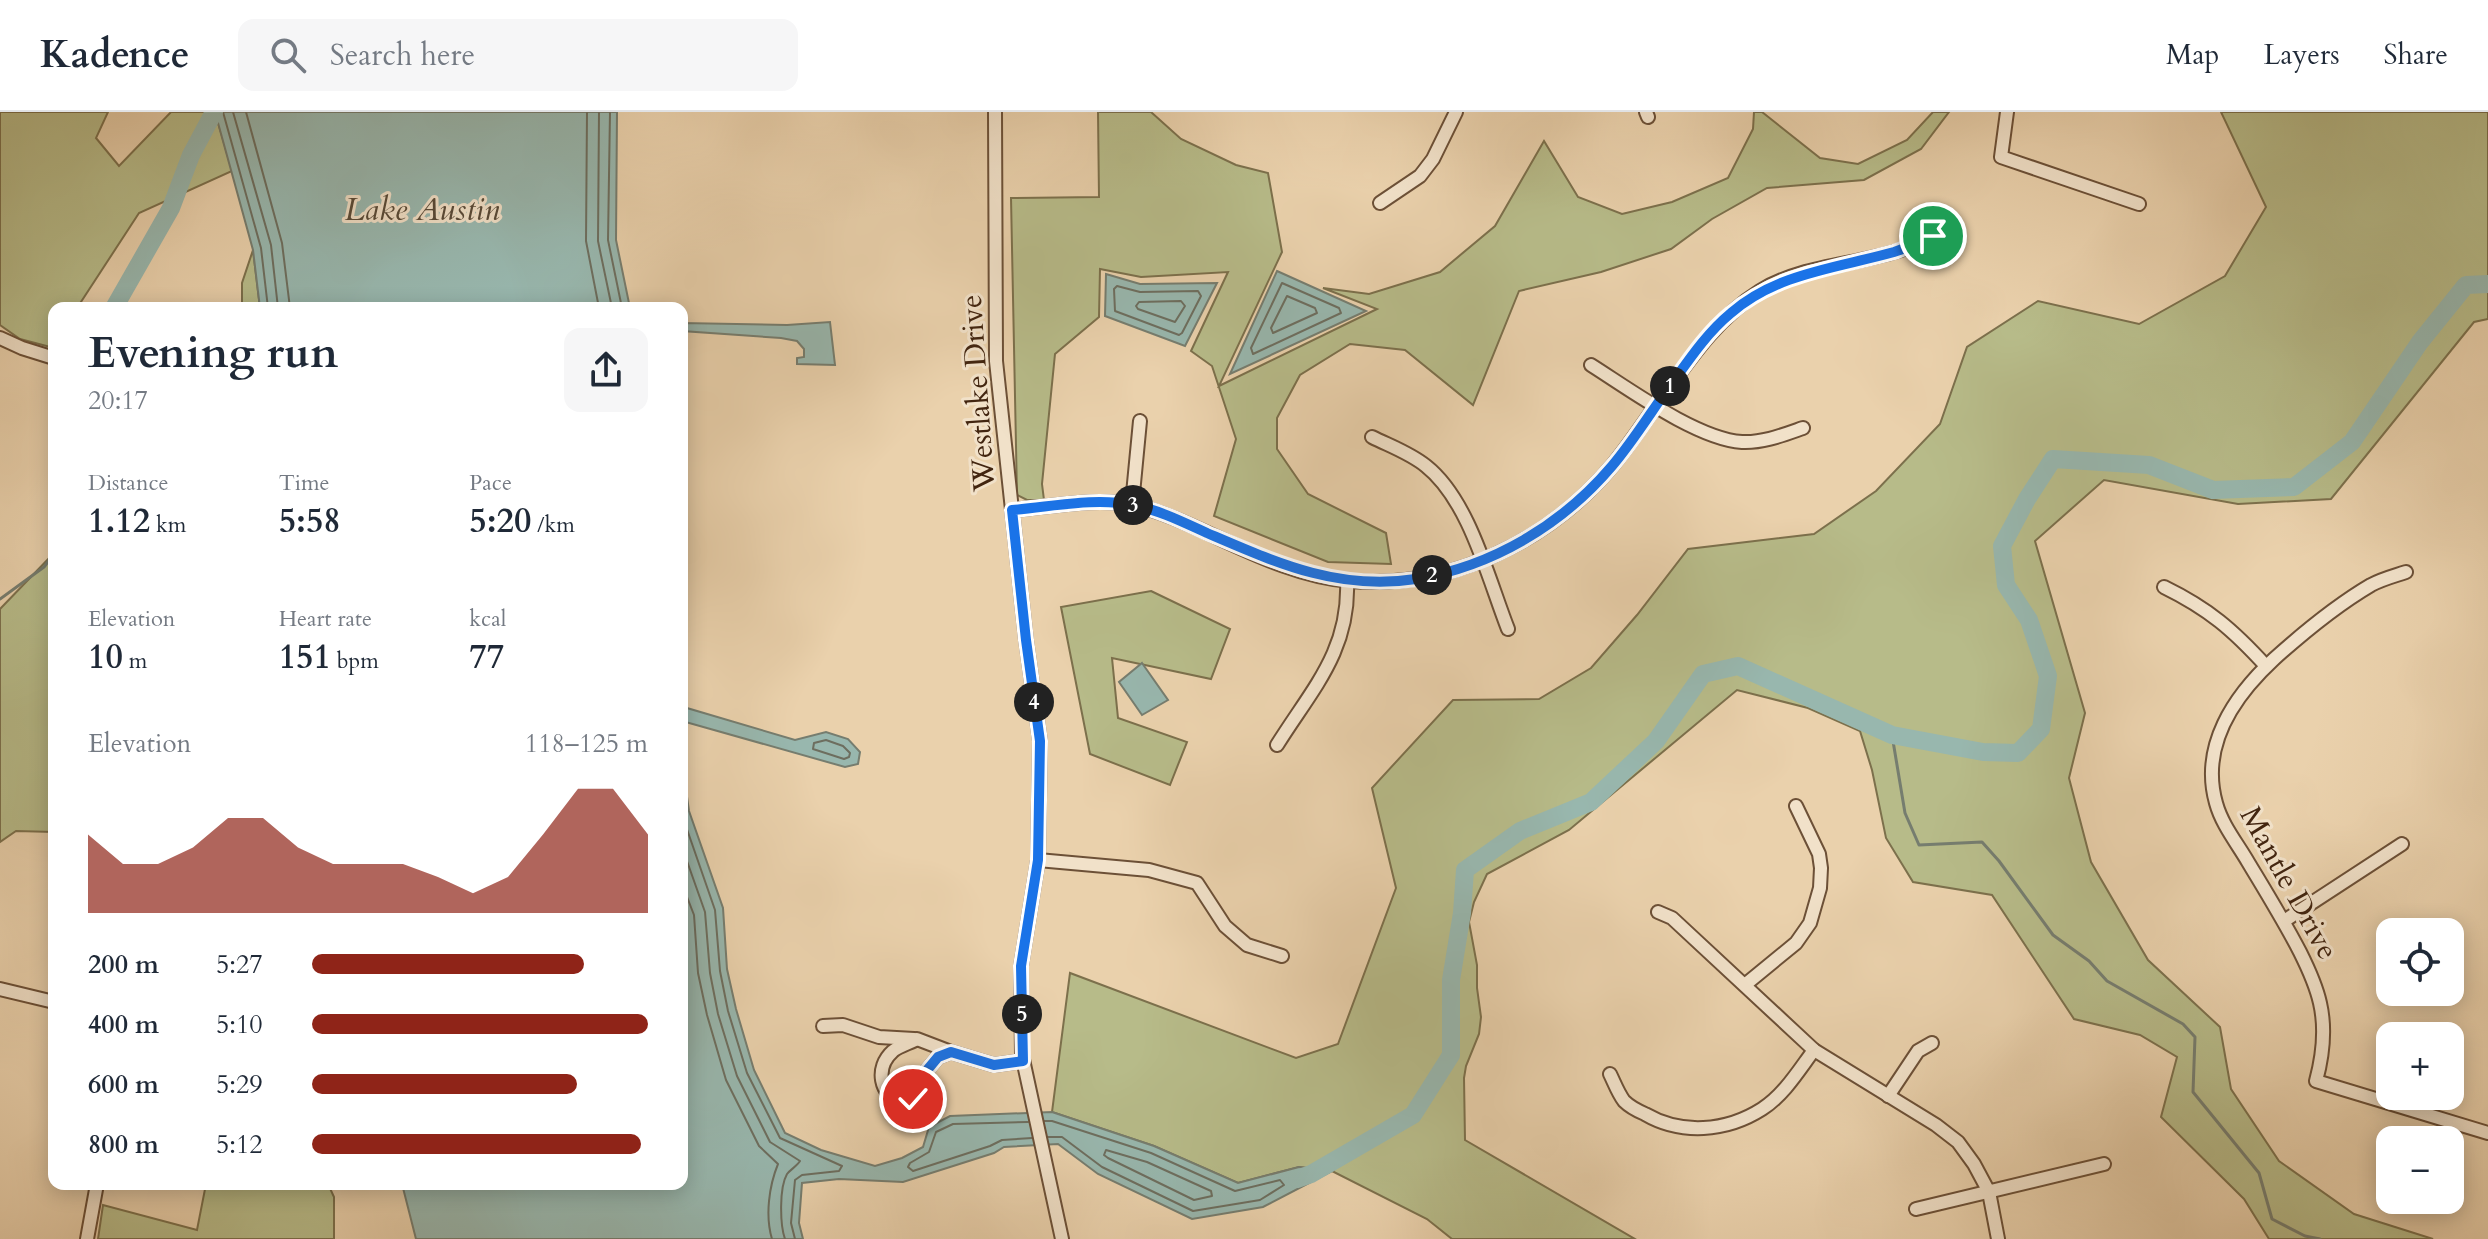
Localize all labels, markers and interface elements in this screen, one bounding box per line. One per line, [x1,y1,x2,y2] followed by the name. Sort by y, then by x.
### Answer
[238,19,798,91] search box
[40,29,190,81] text: Kadence
[266,33,310,77] icon: search
[330,35,475,76] text: Search here
[2166,36,2219,74] text: Map
[2263,36,2340,74] text: Layers
[2384,36,2448,74] text: Share
[345,188,500,232] water label: Lake Austin
[1899,202,1967,270] pin
[1911,214,1955,258] icon: arrive
[951,293,1005,494] street label: Westlake Drive
[88,323,338,383] text: Evening run
[564,328,648,412] button: share
[1650,366,1690,406] pin: 1
[1664,371,1676,401] text: 1
[88,383,148,418] text: 20:17
[88,468,168,498] text: Distance
[279,468,330,498] text: Time
[469,468,512,498] text: Pace
[1113,485,1153,525] pin: 3
[1127,490,1139,520] text: 3
[88,498,150,544] text: 1.12
[279,498,341,544] text: 5:58
[469,498,531,544] text: 5:20
[150,510,186,540] text: km
[531,510,575,540] text: /km
[1412,555,1452,595] pin: 2
[1426,560,1438,590] text: 2
[88,604,175,634] text: Elevation
[279,604,372,634] text: Heart rate
[469,604,506,634] text: kcal
[88,634,123,680] text: 10
[279,634,331,680] text: 151
[469,634,504,680] text: 77
[123,646,147,676] text: m
[331,646,379,676] text: bpm
[1014,682,1054,722] pin: 4
[1028,687,1040,717] text: 4
[88,726,191,761] text: Elevation
[525,726,648,761] text: 118–125 m
[2230,799,2348,967] street label: Mantle Drive
[2376,918,2464,1214] map controls
[2376,918,2464,1006] button: locate
[88,947,159,982] text: 200 m
[216,947,263,982] text: 5:27
[1002,994,1042,1034] pin: 5
[1016,999,1028,1029] text: 5
[88,1007,159,1042] text: 400 m
[216,1007,263,1042] text: 5:10
[2376,1022,2464,1110] button: +
[879,1065,947,1133] pin
[88,1067,159,1102] text: 600 m
[216,1067,263,1102] text: 5:29
[891,1077,935,1121] icon: check
[2376,1126,2464,1214] button: −
[88,1127,159,1162] text: 800 m
[216,1127,263,1162] text: 5:12

